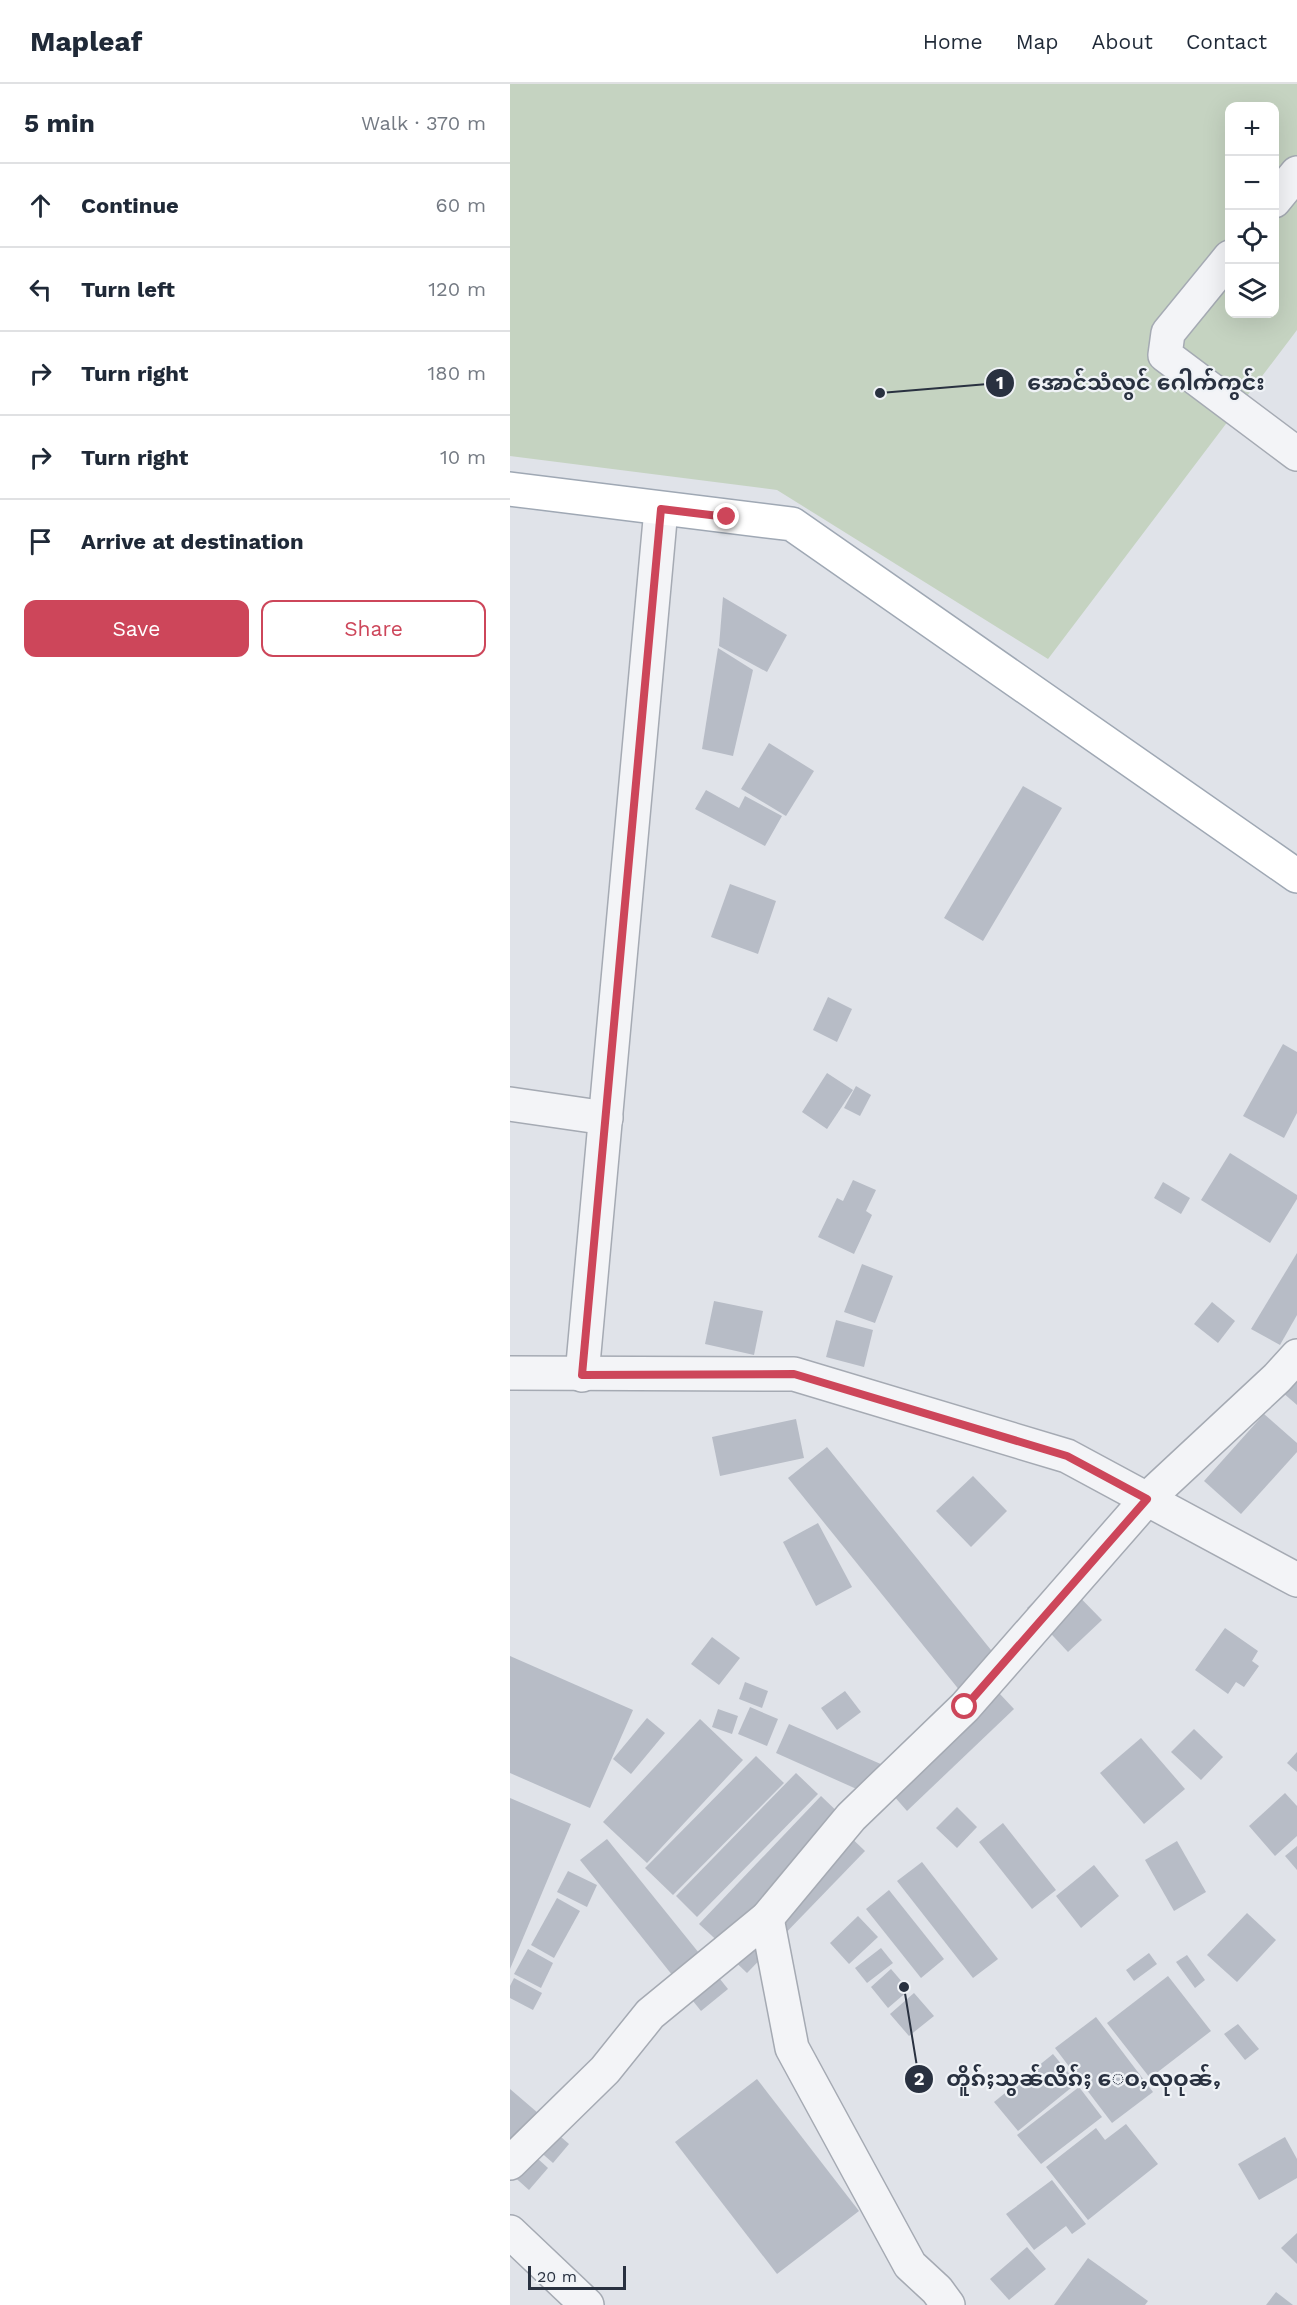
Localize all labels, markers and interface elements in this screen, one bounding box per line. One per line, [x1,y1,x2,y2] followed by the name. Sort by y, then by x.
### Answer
[30,25,142,58] text: Mapleaf
[923,29,983,54] text: Home
[1016,29,1059,54] text: Map
[1092,29,1153,54] text: About
[1186,29,1267,54] text: Contact
[1225,102,1279,318] map controls
[1225,102,1279,156] button: +
[24,108,95,138] text: 5 min
[361,111,486,135] text: Walk · 370 m
[1225,156,1279,210] button: −
[24,189,57,222] icon: ahead
[81,193,179,218] text: Continue
[436,193,486,217] text: 60 m
[1225,210,1279,264] button: locate
[1225,264,1279,318] button: layers
[24,273,57,306] icon: left
[81,277,175,302] text: Turn left
[428,277,486,301] text: 120 m
[24,357,57,390] icon: right
[81,361,188,386] text: Turn right
[428,361,486,385] text: 180 m
[985,363,1277,403] callout: အောင်သံလွင် ဂေါက်ကွင်း
[1027,367,1265,400] text: အောင်သံလွင် ဂေါက်ကွင်း
[996,372,1004,393] text: 1
[24,441,57,474] icon: right
[81,445,188,470] text: Turn right
[440,445,486,469] text: 10 m
[713,503,739,529] route end
[24,525,57,558] icon: arrive
[81,529,304,554] text: Arrive at destination
[24,600,249,657] button: Save
[261,600,486,657] button: Share
[951,1693,977,1719] route start
[904,2059,1234,2099] callout: တိူၵ်ႈသွၼ်လိၵ်ႈ ေဝႇလုဝုၼ်ႇ
[946,2063,1222,2096] text: တိူၵ်ႈသွၼ်လိၵ်ႈ ေဝႇလုဝုၼ်ႇ
[914,2068,924,2089] text: 2
[528,2263,626,2290] scale bar
[537,2267,577,2286] text: 20 m

